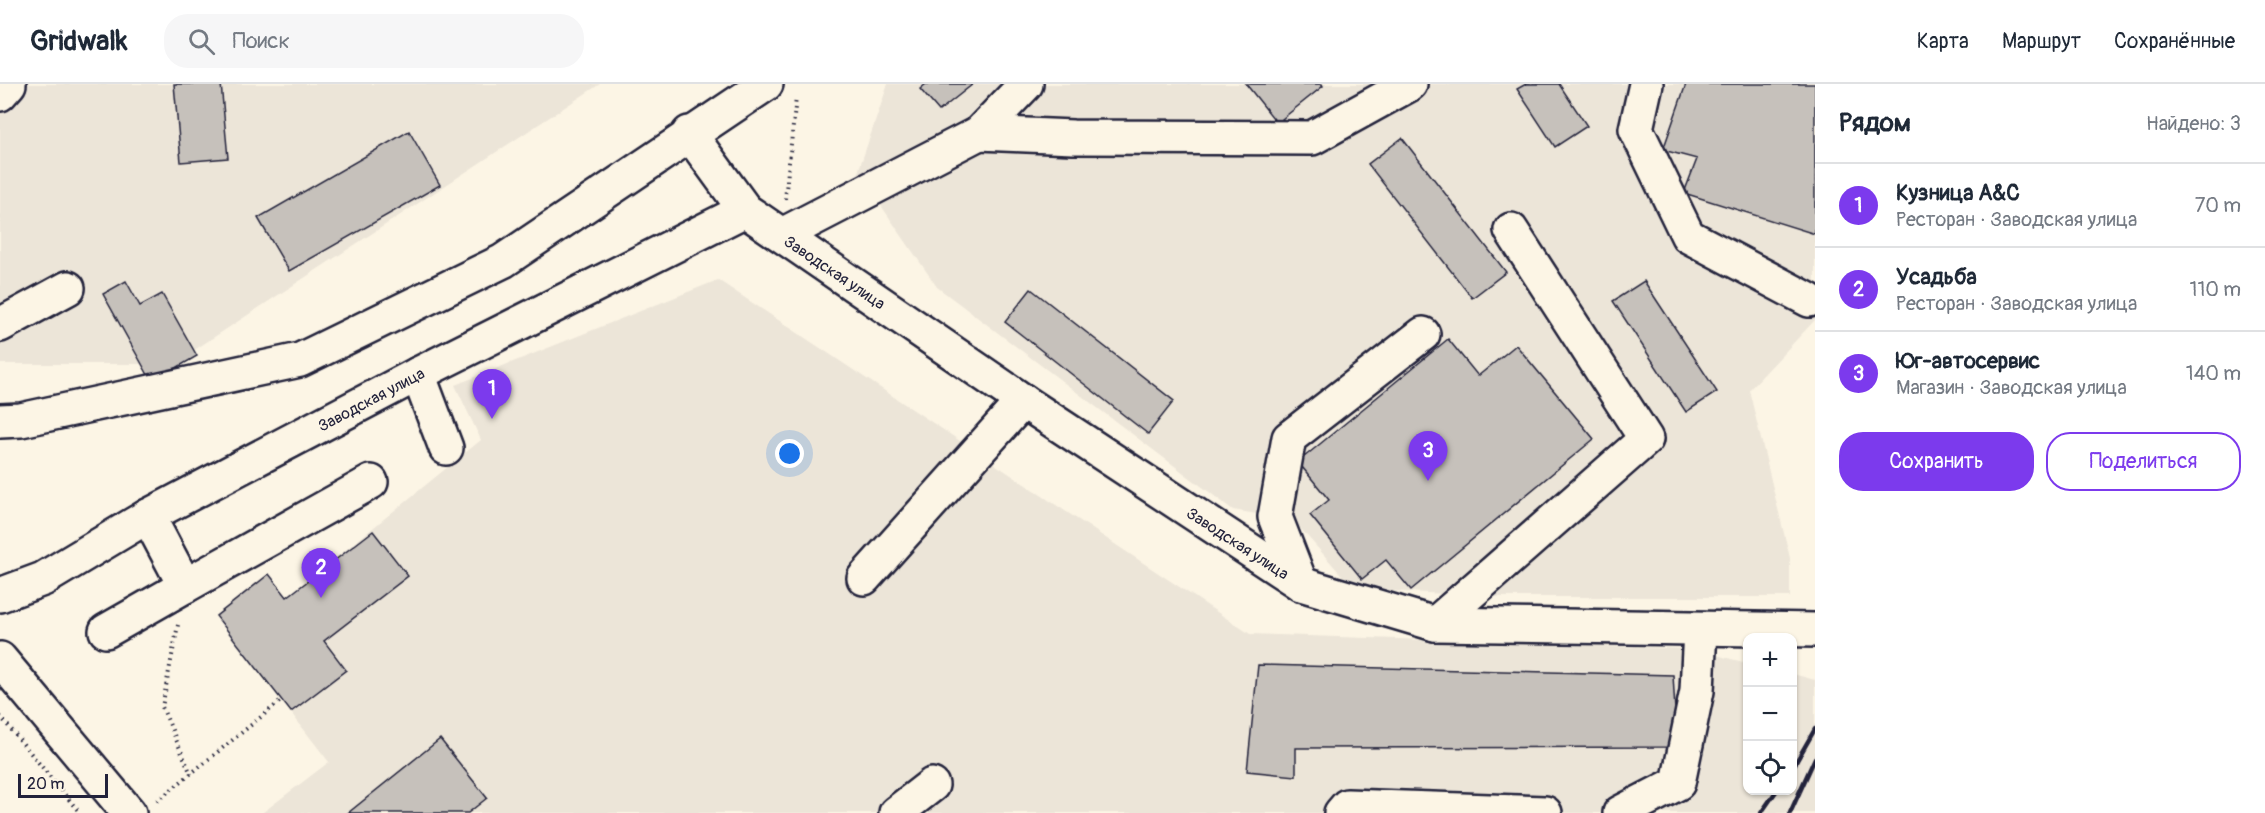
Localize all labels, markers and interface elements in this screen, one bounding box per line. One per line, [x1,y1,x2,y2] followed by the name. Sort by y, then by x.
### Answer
[164,14,584,68] search box
[30,24,128,59] text: Gridwalk
[185,25,218,58] icon: search
[233,27,290,55] text: Поиск
[1917,28,1969,55] text: Карта
[2002,28,2081,55] text: Маршрут
[2114,28,2235,55] text: Сохранённые
[1839,107,1911,139] text: Рядом
[2146,111,2241,136] text: Найдено: 3
[1896,179,2020,207] text: Кузница А&С
[1855,193,1862,218] text: 1
[2195,193,2241,218] text: 70 m
[1896,207,2137,232] text: Ресторан · Заводская улица
[780,232,889,314] street label: Заводская улица
[1896,263,1977,291] text: Усадьба
[1853,277,1864,302] text: 2
[2190,277,2241,302] text: 110 m
[1896,291,2137,316] text: Ресторан · Заводская улица
[1896,347,2040,375] text: Юг-автосервис
[1853,361,1864,386] text: 3
[2186,361,2241,386] text: 140 m
[315,363,428,436] street label: Заводская улица
[472,370,512,419] pin: 1
[1896,375,2127,400] text: Магазин · Заводская улица
[1408,432,1448,481] pin: 3
[1839,432,2034,491] button: Сохранить
[2046,432,2241,491] button: Поделиться
[775,439,804,468] your location
[1183,503,1292,584] street label: Заводская улица
[302,548,340,598] pin: 2
[1743,633,1797,795] map controls
[1743,633,1797,687] button: +
[1743,687,1797,741] button: −
[1743,741,1797,795] button: locate
[18,771,108,798] scale bar
[27,774,65,794] text: 20 m

